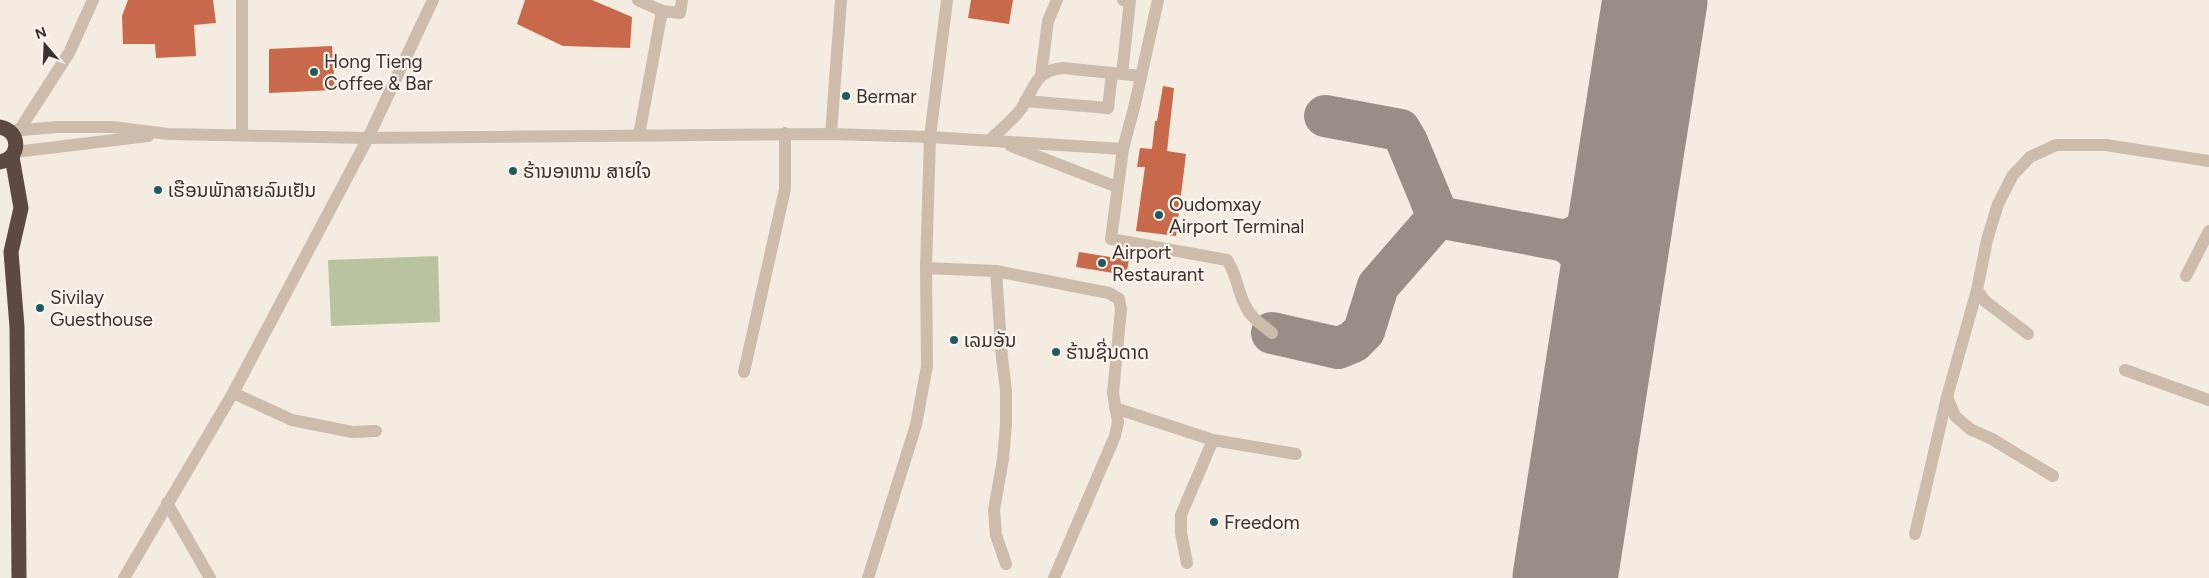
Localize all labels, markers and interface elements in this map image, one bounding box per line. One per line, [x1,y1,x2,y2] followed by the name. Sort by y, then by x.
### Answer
[20,20,70,70] north arrow
[33,23,49,43] text: N
[324,50,433,95] place label: Hong Tieng Coffee & Bar
[308,66,320,78] marker: Hong Tieng Coffee & Bar
[856,85,917,108] place label: Bermar
[840,90,852,102] marker: Bermar
[523,160,652,183] place label: ຮ້ານອາຫານ ສາຍໃຈ
[507,165,519,177] marker: ຮ້ານອາຫານ ສາຍໃຈ
[168,179,316,202] place label: ເຮືອນພັກສາຍລົມເຢັນ
[152,184,164,196] marker: ເຮືອນພັກສາຍລົມເຢັນ
[1169,193,1304,238] place label: Oudomxay Airport Terminal
[1153,209,1165,221] marker: Oudomxay Airport Terminal
[1112,241,1204,286] place label: Airport Restaurant
[1096,257,1108,269] marker: Airport Restaurant
[50,286,153,331] place label: Sivilay Guesthouse
[34,302,46,314] marker: Sivilay Guesthouse
[964,329,1016,352] place label: ເລມອັນ
[948,334,960,346] marker: ເລມອັນ
[1066,338,1149,364] place label: ຮ້ານຊີ່ນດາດ
[1050,346,1062,358] marker: ຮ້ານຊີ່ນດາດ
[1224,511,1300,534] place label: Freedom
[1208,516,1220,528] marker: Freedom

